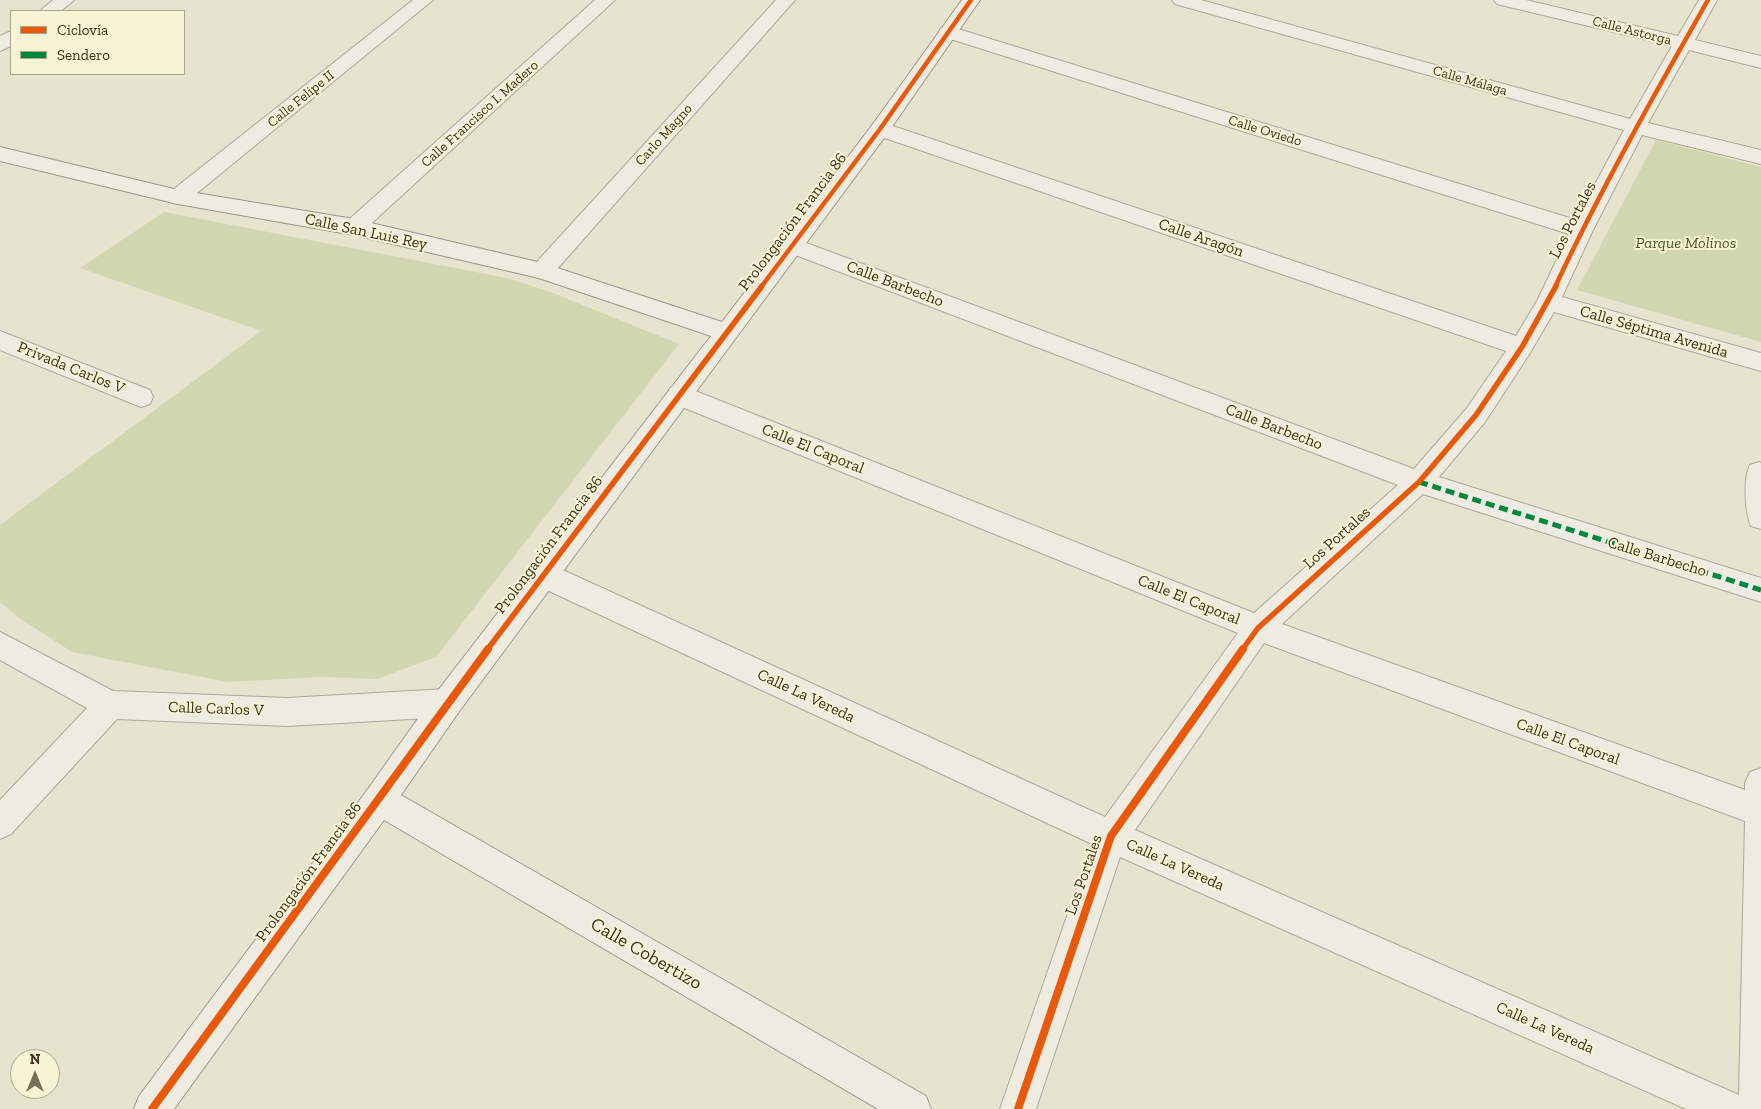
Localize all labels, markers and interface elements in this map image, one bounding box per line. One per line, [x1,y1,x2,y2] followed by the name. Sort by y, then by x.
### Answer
[10,10,185,75] legend
[1591,13,1673,49] street label: Calle Astorga
[57,21,108,39] text: Ciclovía
[57,46,110,64] text: Sendero
[418,57,542,171] street label: Calle Francisco I. Madero
[1431,62,1509,100] street label: Calle Málaga
[264,67,338,131] street label: Calle Felipe II
[632,101,696,169] street label: Carlo Magno
[1226,112,1304,150] street label: Calle Oviedo
[735,149,851,295] street label: Prolongación Francia 86
[1545,178,1601,262] street label: Los Portales
[303,210,429,254] street label: Calle San Luis Rey
[1156,214,1246,262] street label: Calle Aragón
[1636,233,1736,253] park label: Parque Molinos
[844,257,946,311] street label: Calle Barbecho
[1578,302,1730,362] street label: Calle Séptima Avenida
[14,338,128,398] street label: Privada Carlos V
[1223,400,1325,454] street label: Calle Barbecho
[759,420,867,478] street label: Calle El Caporal
[491,472,607,618] street label: Prolongación Francia 86
[1299,503,1375,573] street label: Los Portales
[1605,533,1709,581] street label: Calle Barbecho
[1135,571,1243,629] street label: Calle El Caporal
[754,665,858,727] street label: Calle La Vereda
[168,698,264,720] street label: Calle Carlos V
[1514,714,1622,770] street label: Calle El Caporal
[252,798,366,946] street label: Prolongación Francia 86
[1061,832,1107,918] street label: Los Portales
[1123,835,1227,895] street label: Calle La Vereda
[586,913,706,995] street label: Calle Cobertizo
[1493,998,1597,1058] street label: Calle La Vereda
[10,1049,60,1099] north arrow
[30,1051,40,1068] text: N

